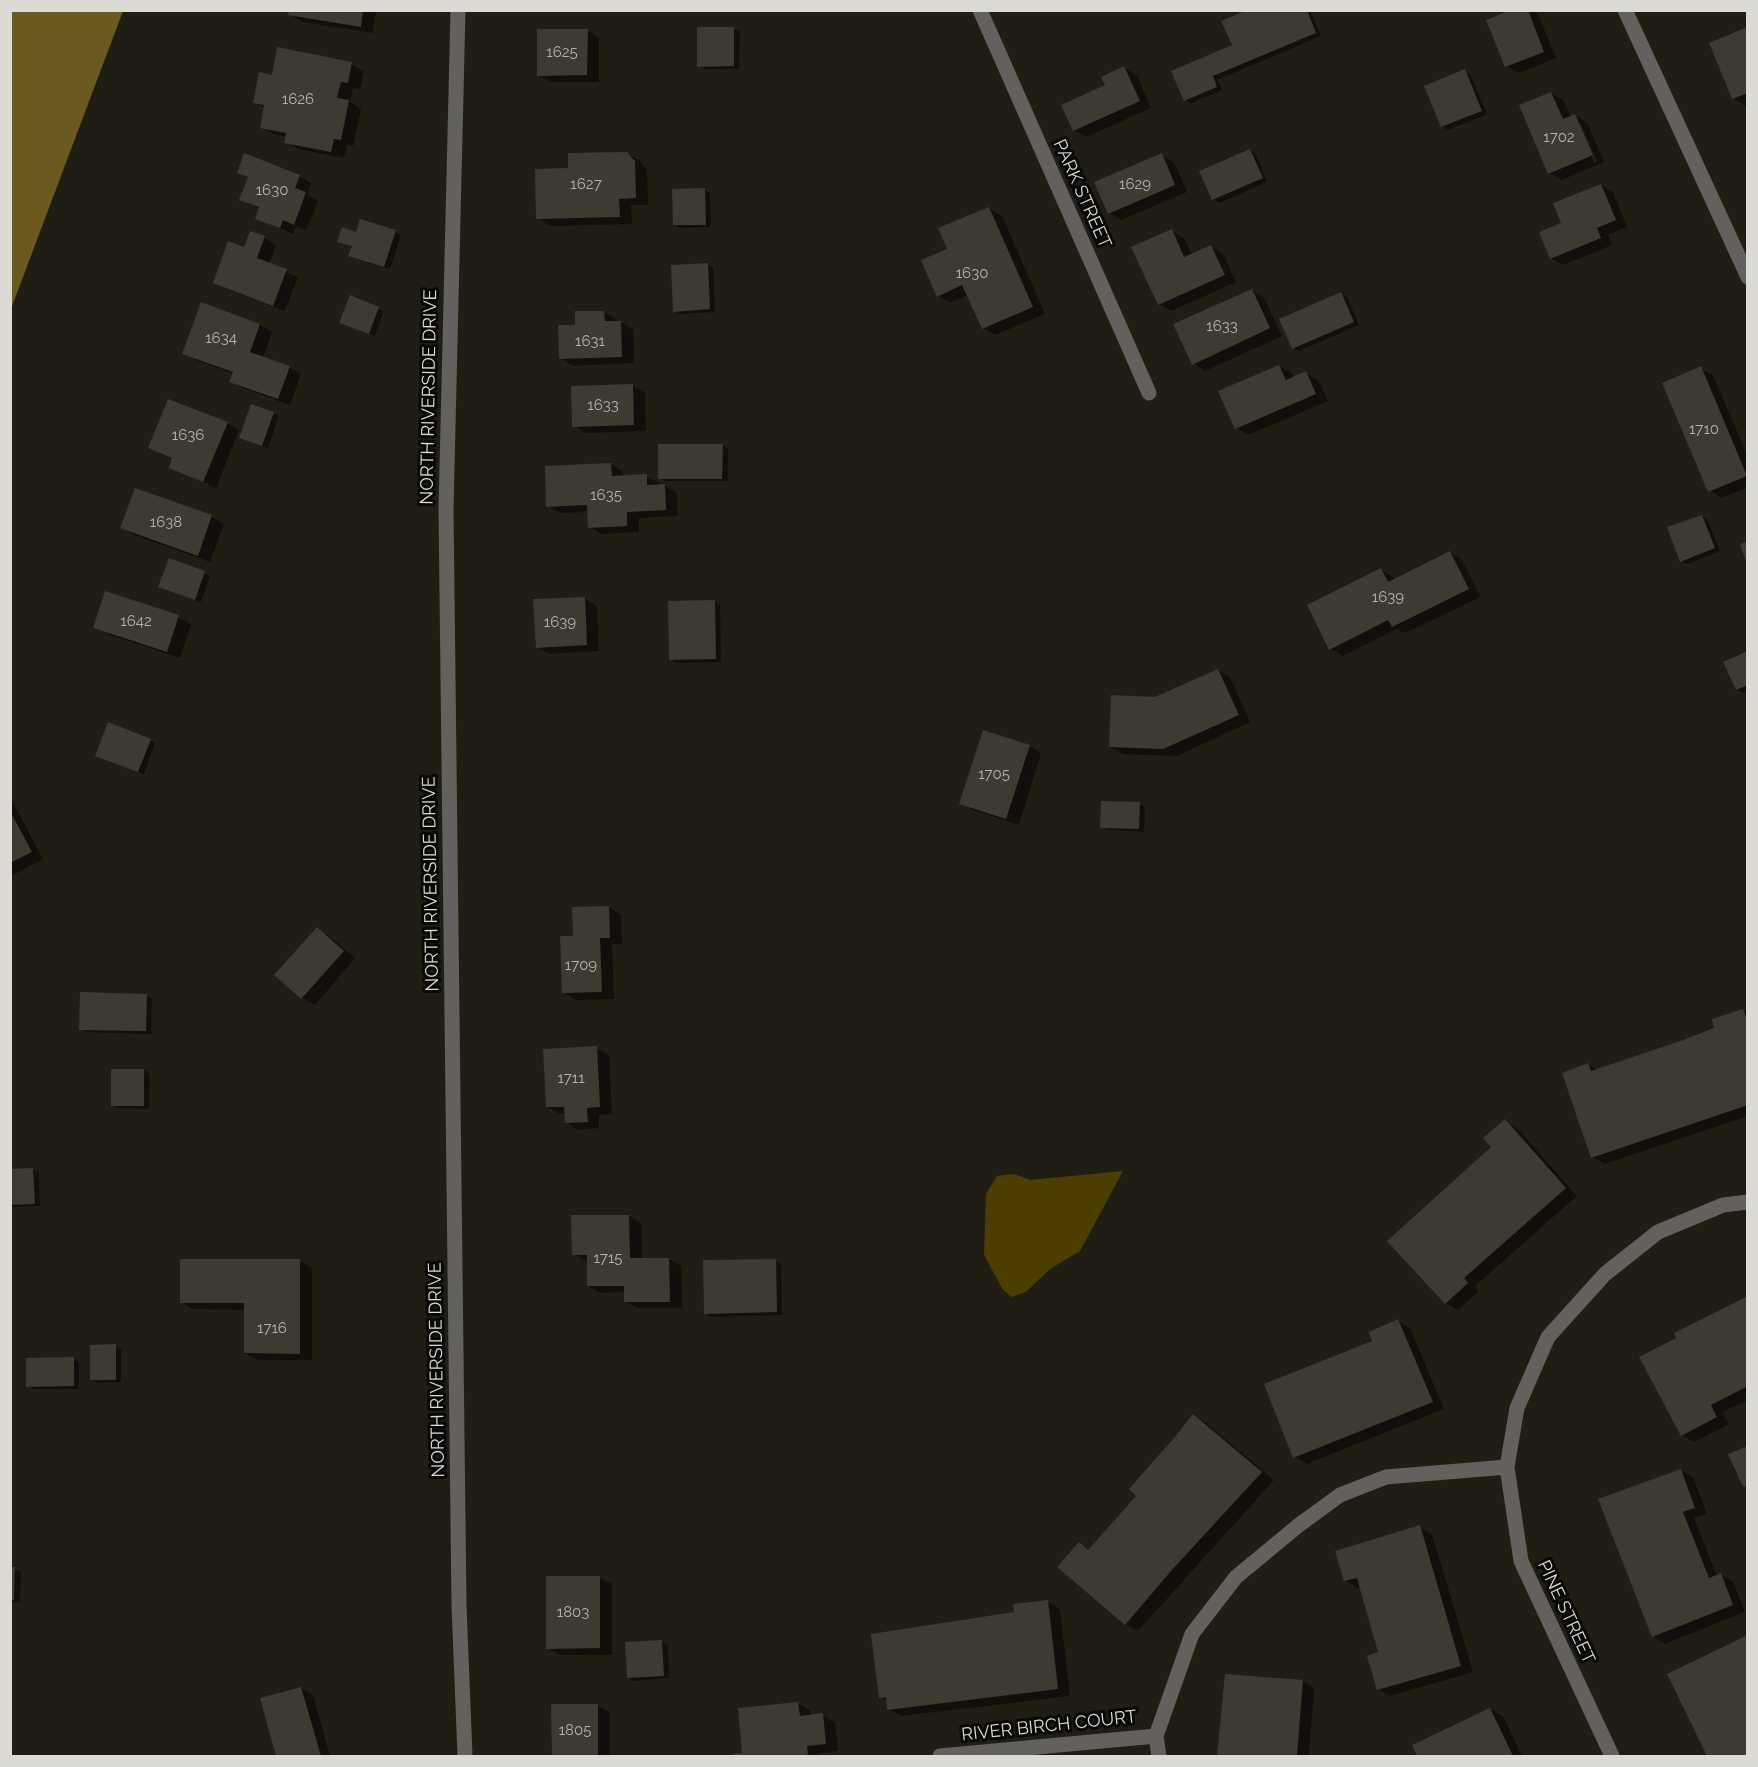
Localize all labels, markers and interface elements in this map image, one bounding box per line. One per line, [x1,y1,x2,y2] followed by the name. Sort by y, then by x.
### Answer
[546,43,578,61] house number: 1625
[282,90,314,108] house number: 1626
[1543,128,1575,146] house number: 1702
[1048,136,1116,252] street label: PARK STREET
[570,175,602,193] house number: 1627
[1119,175,1151,193] house number: 1629
[256,181,288,199] house number: 1630
[956,264,988,282] house number: 1630
[416,289,442,505] street label: NORTH RIVERSIDE DRIVE
[1206,317,1238,335] house number: 1633
[205,329,237,347] house number: 1634
[575,332,605,350] house number: 1631
[587,396,619,414] house number: 1633
[1689,420,1719,438] house number: 1710
[172,426,204,444] house number: 1636
[590,486,622,504] house number: 1635
[150,513,182,531] house number: 1638
[1372,588,1404,606] house number: 1639
[120,612,152,630] house number: 1642
[544,613,576,631] house number: 1639
[978,765,1010,783] house number: 1705
[418,776,444,992] street label: NORTH RIVERSIDE DRIVE
[565,956,597,974] house number: 1709
[557,1069,585,1087] house number: 1711
[594,1249,622,1267] house number: 1715
[424,1262,450,1478] street label: NORTH RIVERSIDE DRIVE
[257,1319,287,1337] house number: 1716
[1533,1557,1599,1667] street label: PINE STREET
[557,1603,589,1621] house number: 1803
[960,1706,1138,1746] street label: RIVER BIRCH COURT
[559,1721,591,1739] house number: 1805

